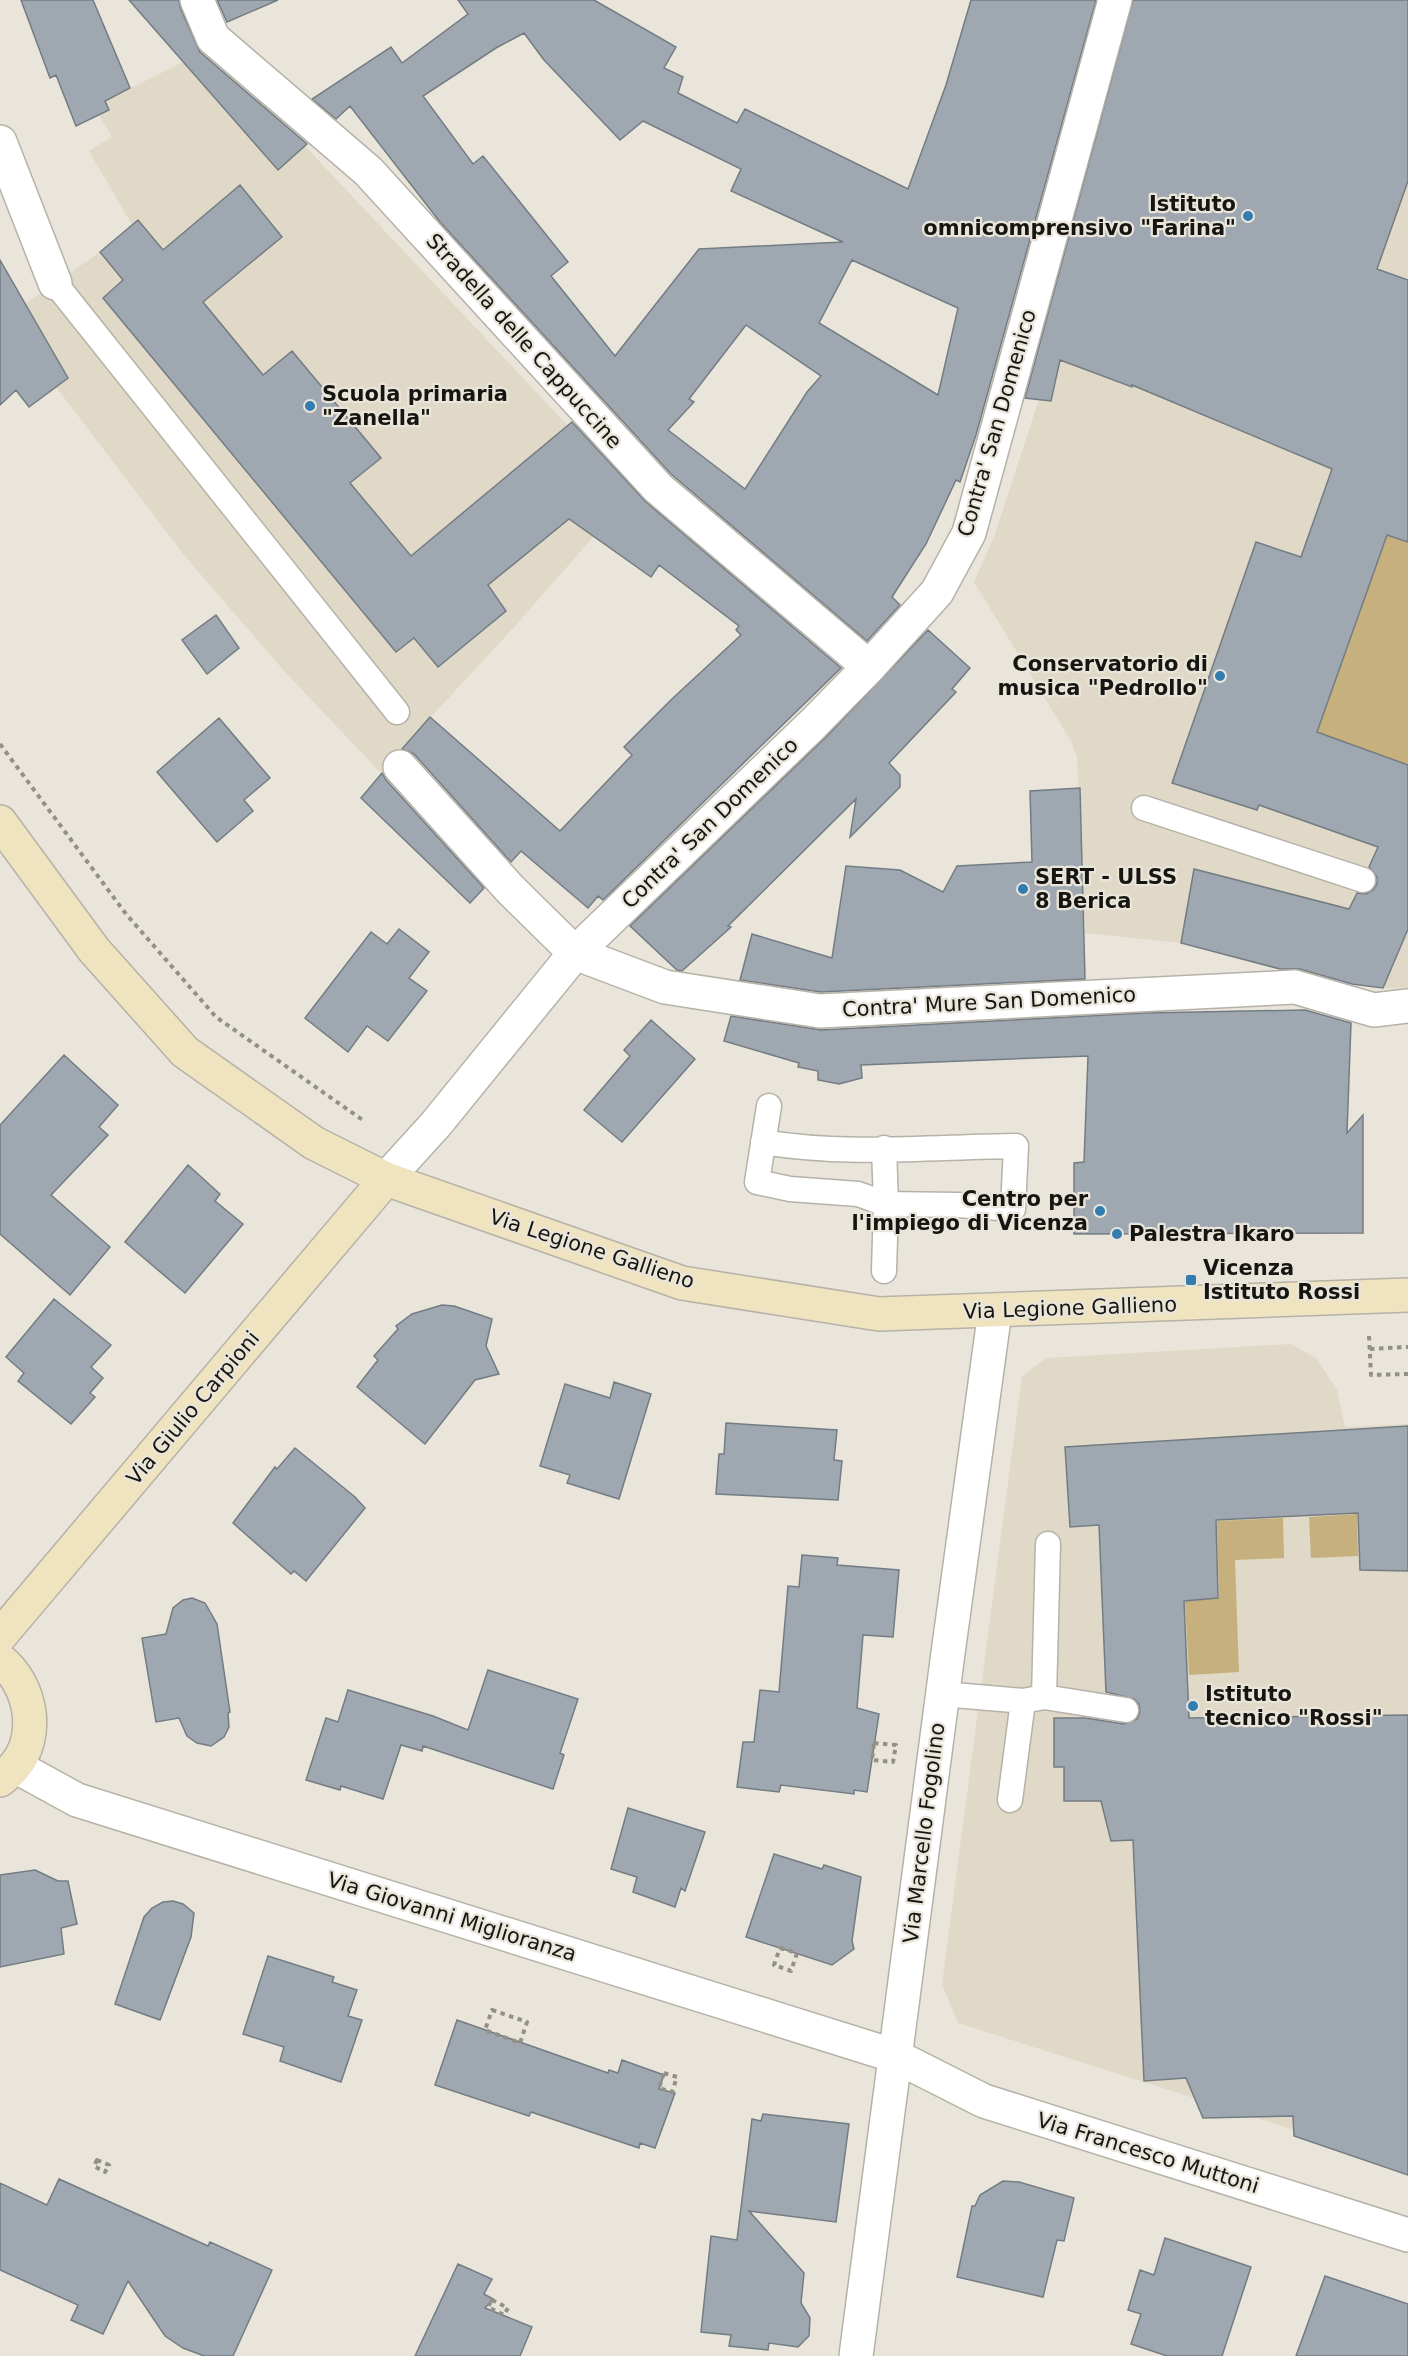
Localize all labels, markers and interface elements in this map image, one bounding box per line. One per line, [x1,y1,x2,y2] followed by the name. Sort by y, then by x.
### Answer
[923,192,1236,240] place label: Istituto omnicomprensivo "Farina"
[1241,209,1255,223] marker: Istituto omnicomprensivo "Farina"
[421,229,627,453] street label: Stradella delle Cappuccine
[953,307,1041,539] street label: Contra' San Domenico
[322,382,508,430] place label: Scuola primaria "Zanella"
[303,399,317,413] marker: Scuola primaria "Zanella"
[997,652,1208,700] place label: Conservatorio di musica "Pedrollo"
[1213,669,1227,683] marker: Conservatorio di musica "Pedrollo"
[617,733,803,913] street label: Contra' San Domenico
[1035,865,1177,913] place label: SERT - ULSS 8 Berica
[1016,882,1030,896] marker: SERT - ULSS 8 Berica
[841,982,1137,1022] street label: Contra' Mure San Domenico
[851,1187,1089,1235] place label: Centro per l'impiego di Vicenza
[486,1204,698,1294] street label: Via Legione Gallieno
[1093,1204,1107,1218] marker: Centro per l'impiego di Vicenza
[1129,1222,1295,1246] place label: Palestra Ikaro
[1110,1227,1124,1241] marker: Palestra Ikaro
[1203,1256,1360,1304] place label: Vicenza Istituto Rossi
[1184,1273,1198,1287] marker: Vicenza Istituto Rossi
[963,1292,1177,1324] street label: Via Legione Gallieno
[122,1326,264,1490] street label: Via Giulio Carpioni
[1205,1682,1383,1730] place label: Istituto tecnico "Rossi"
[1186,1699,1200,1713] marker: Istituto tecnico "Rossi"
[899,1721,949,1945] street label: Via Marcello Fogolino
[325,1868,579,1966] street label: Via Giovanni Miglioranza
[1034,2108,1262,2198] street label: Via Francesco Muttoni

